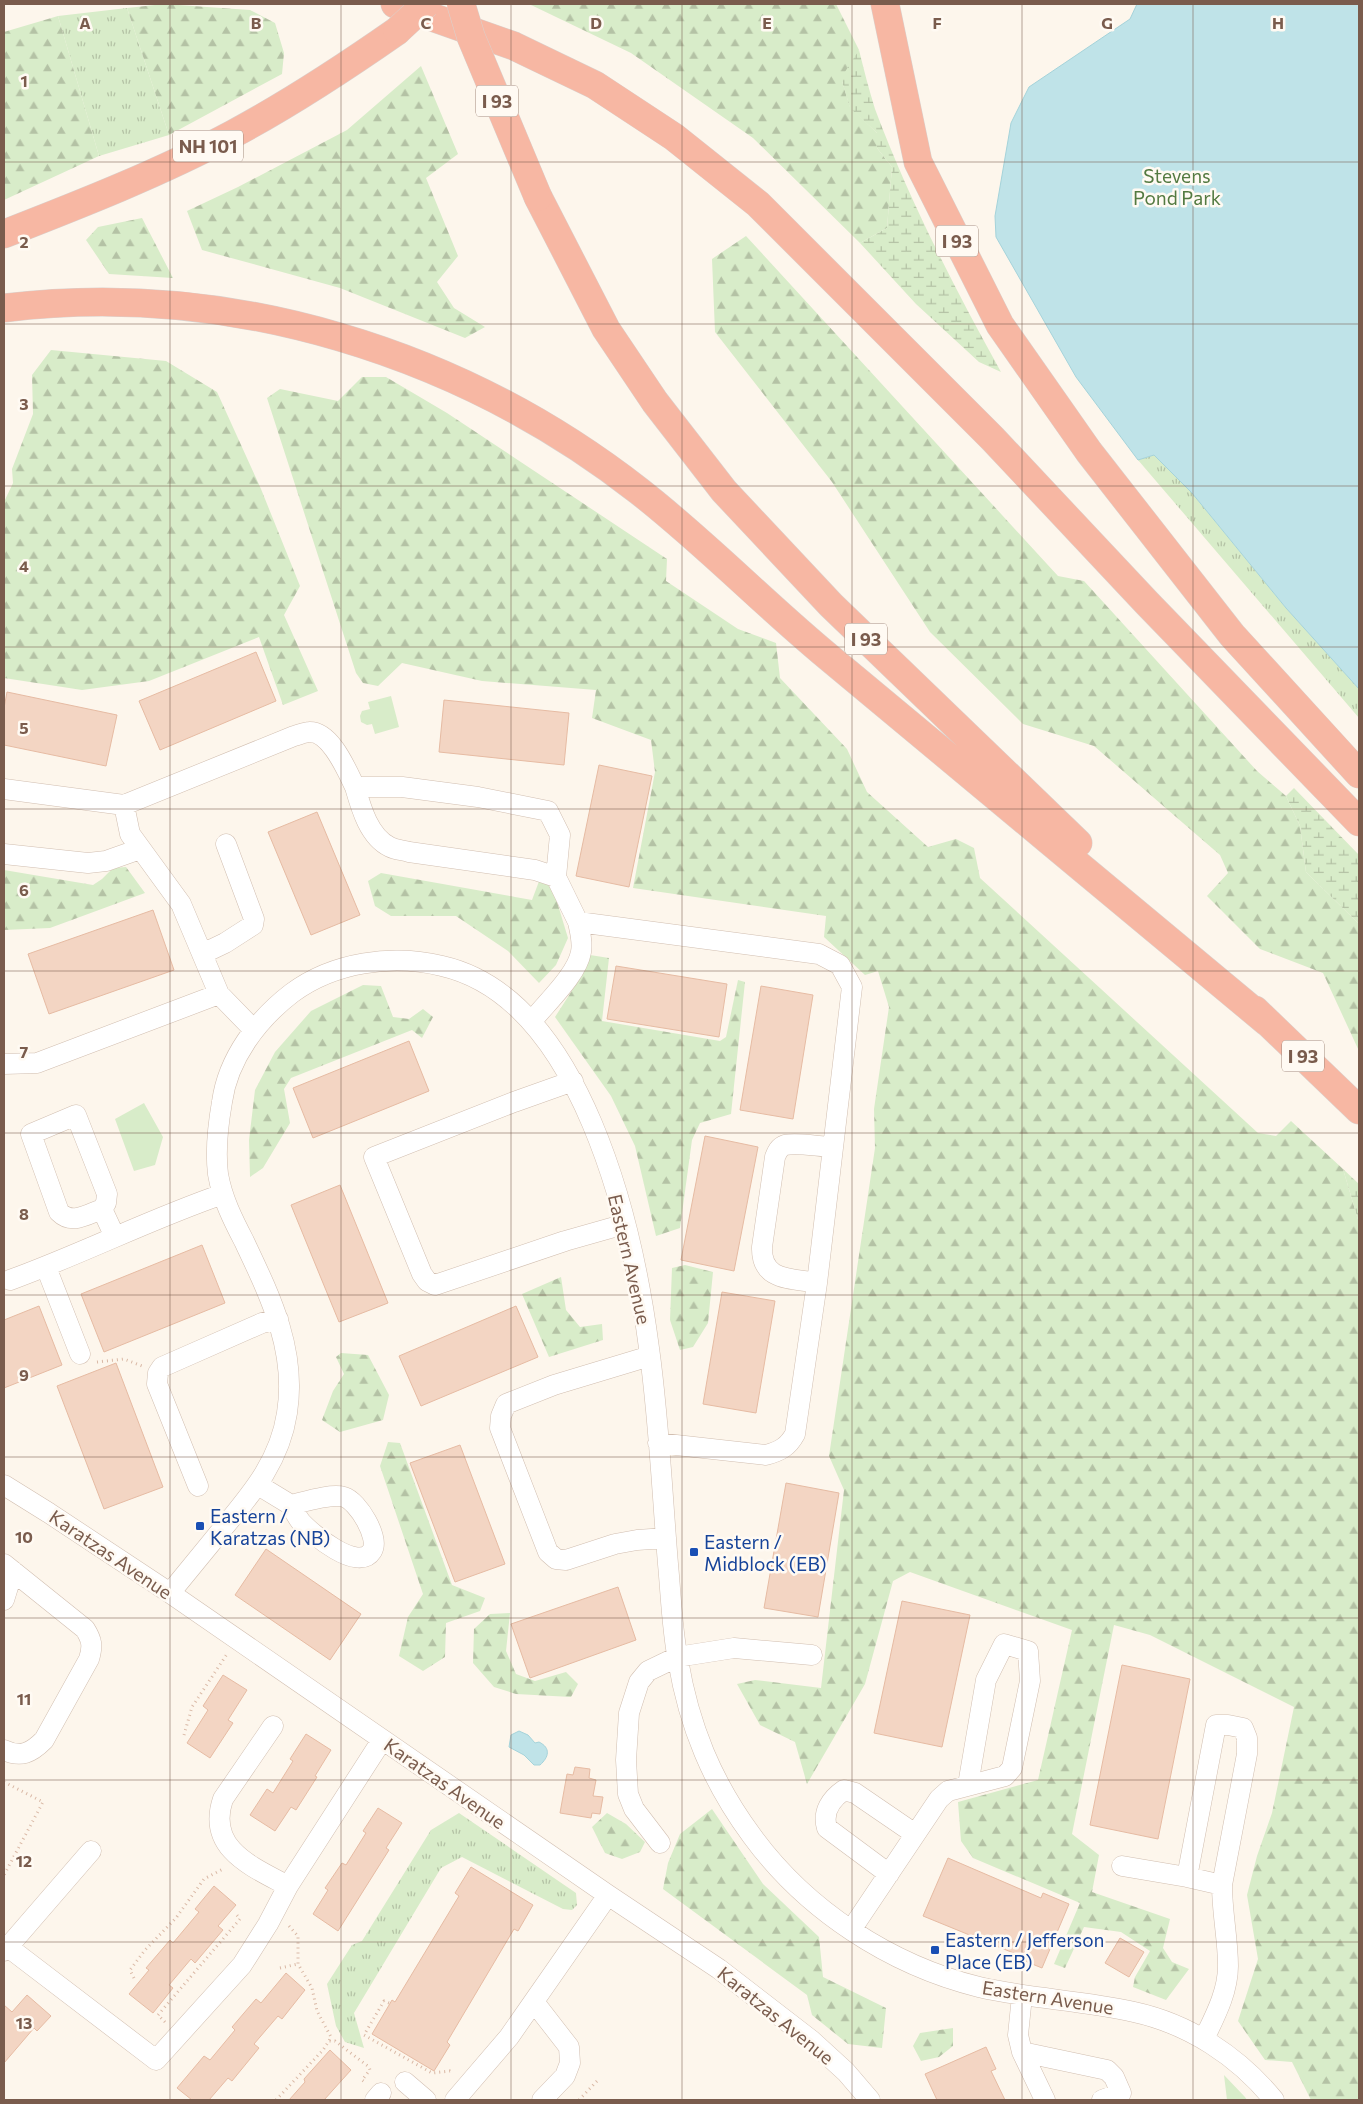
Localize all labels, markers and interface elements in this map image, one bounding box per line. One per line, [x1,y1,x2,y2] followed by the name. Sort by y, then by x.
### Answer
[79,13,91,32] text: A
[251,13,262,32] text: B
[421,13,432,32] text: C
[590,13,602,32] text: D
[762,13,772,32] text: E
[932,13,942,32] text: F
[1101,13,1113,32] text: G
[1272,13,1284,32] text: H
[20,71,28,90] text: 1
[476,85,518,116] road number: I 93
[173,130,243,162] road number: NH 101
[1133,164,1221,209] park label: Stevens Pond Park
[936,226,978,256] road number: I 93
[19,232,29,251] text: 2
[19,394,29,413] text: 3
[19,556,29,575] text: 4
[845,624,887,654] road number: I 93
[19,718,29,737] text: 5
[19,880,29,899] text: 6
[1282,1040,1324,1072] road number: I 93
[20,1042,29,1061] text: 7
[604,1192,656,1326] street label: Eastern Avenue
[19,1204,29,1223] text: 8
[19,1365,29,1384] text: 9
[210,1504,330,1549] place label: Eastern / Karatzas (NB)
[45,1505,177,1603] street label: Karatzas Avenue
[194,1520,206,1532] marker: Eastern / Karatzas (NB)
[15,1527,33,1546] text: 10
[704,1530,827,1575] place label: Eastern / Midblock (EB)
[688,1546,700,1558] marker: Eastern / Midblock (EB)
[17,1689,31,1708] text: 11
[380,1733,510,1833] street label: Karatzas Avenue
[16,1851,32,1870] text: 12
[945,1928,1104,1973] place label: Eastern / Jefferson Place (EB)
[929,1944,941,1956] marker: Eastern / Jefferson Place (EB)
[713,1961,839,2069] street label: Karatzas Avenue
[981,1975,1115,2019] street label: Eastern Avenue
[16,2013,32,2032] text: 13

